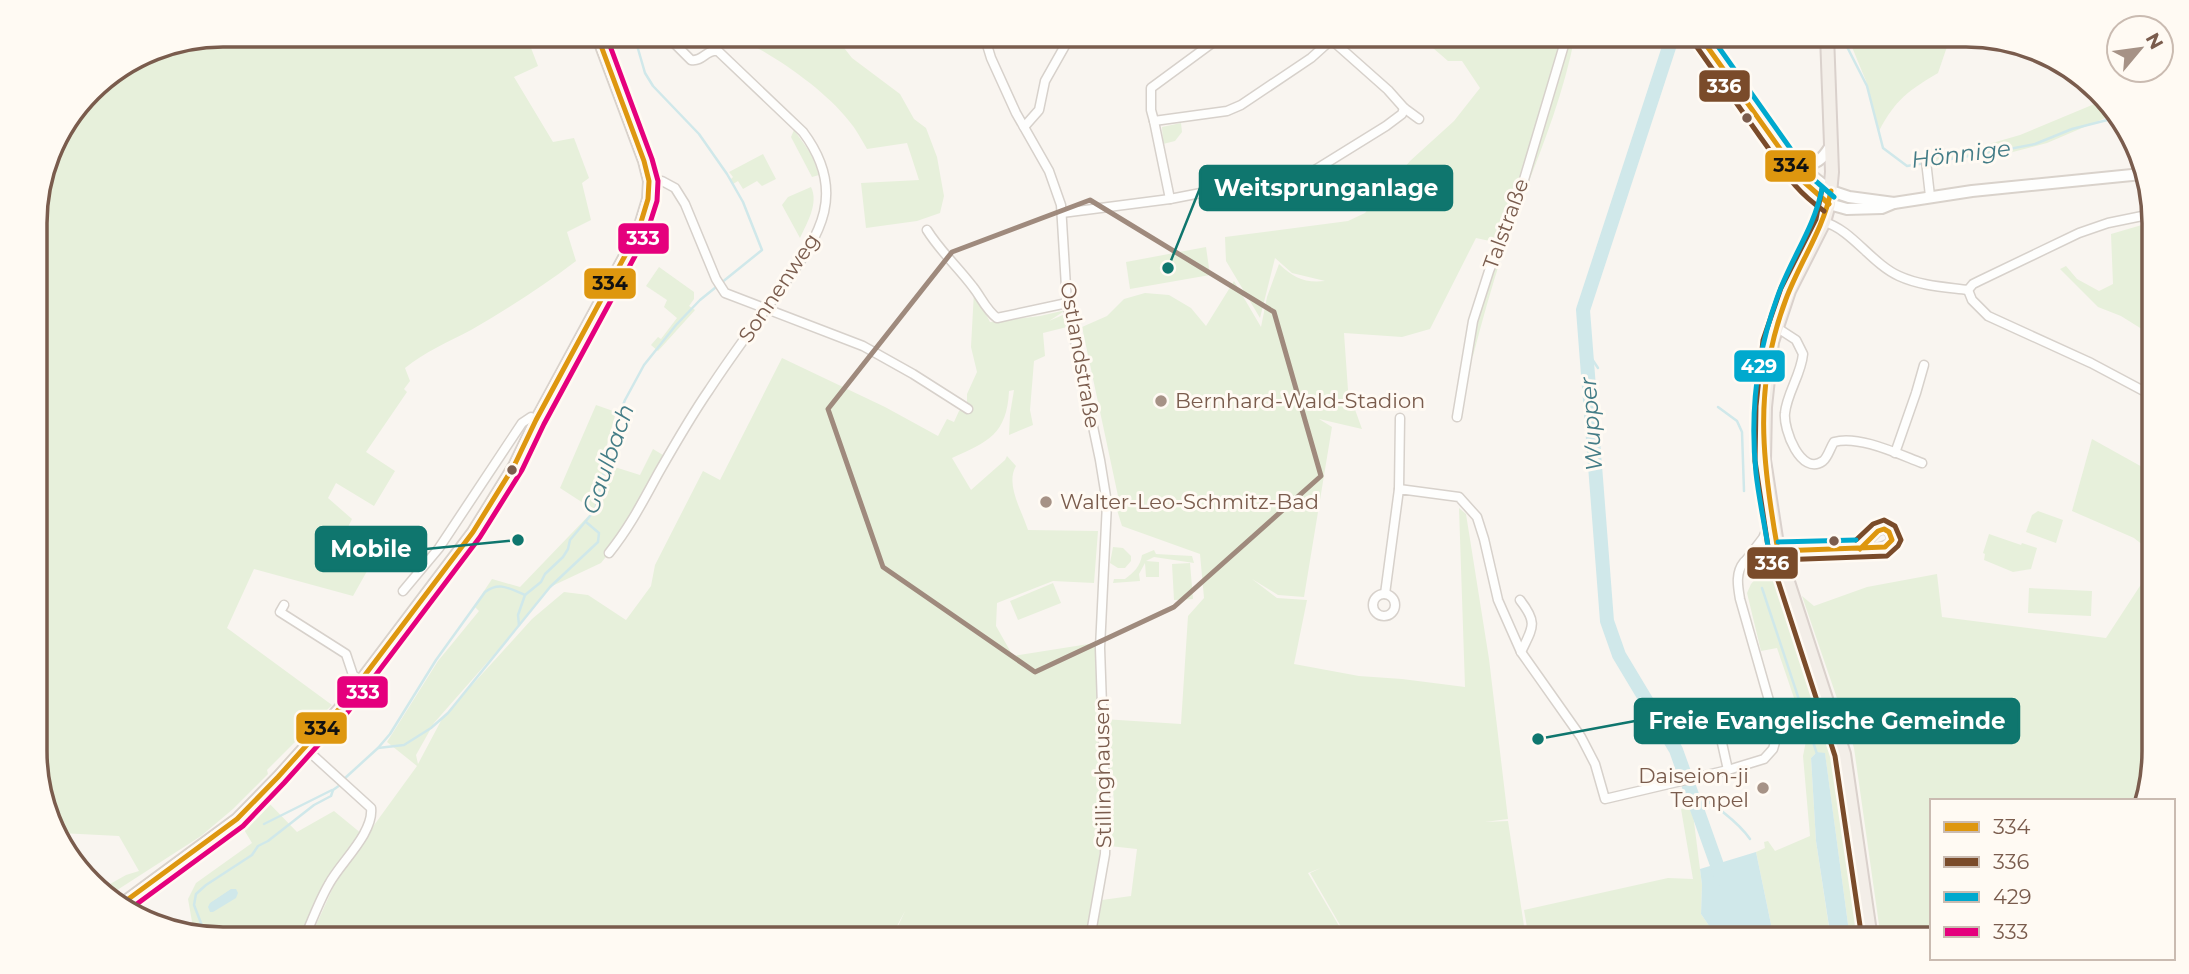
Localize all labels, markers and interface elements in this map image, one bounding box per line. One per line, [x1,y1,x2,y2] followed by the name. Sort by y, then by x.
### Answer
[2105,14,2175,84] north arrow
[2141,29,2168,53] text: N
[1698,69,1751,103] line badge: 336
[1706,75,1741,98] text: 336
[1740,111,1754,125] unlabelled marker
[1910,134,2012,174] water label: Hönnige
[1764,149,1817,183] line badge: 334
[1772,154,1809,177] text: 334
[1200,166,1452,210] callout: Weitsprunganlage
[1214,174,1438,202] text: Weitsprunganlage
[1478,175,1534,273] street label: Talstraße
[617,222,670,255] line badge: 333
[625,227,660,250] text: 333
[733,228,824,347] street label: Sonnenweg
[583,267,637,300] line badge: 334
[591,272,628,295] text: 334
[1055,280,1106,430] street label: Ostlandstraße
[1733,349,1786,383] line badge: 429
[1741,355,1777,378] text: 429
[1574,375,1608,472] water label: Wupper
[1175,388,1425,413] place label: Bernhard-Wald-Stadion
[1153,393,1169,409] marker: Bernhard-Wald-Stadion
[576,400,640,518] water label: Gaulbach
[505,463,519,477] unlabelled marker
[1060,489,1319,514] place label: Walter-Leo-Schmitz-Bad
[1038,494,1054,510] marker: Walter-Leo-Schmitz-Bad
[316,527,426,571] callout: Mobile
[1827,534,1841,548] unlabelled marker
[330,535,412,563] text: Mobile
[1746,546,1799,580] line badge: 336
[1754,552,1789,575] text: 336
[336,675,389,709] line badge: 333
[345,681,380,704] text: 333
[1089,698,1116,848] street label: Stillinghausen
[1635,699,2019,743] callout: Freie Evangelische Gemeinde
[1649,707,2005,735] text: Freie Evangelische Gemeinde
[295,711,348,745] line badge: 334
[303,717,340,740] text: 334
[1638,763,1749,812] place label: Daiseion-ji Tempel
[1755,780,1771,796] marker: Daiseion-ji Tempel
[1930,799,2175,960] legend
[1993,814,2031,839] text: 334
[1993,849,2030,874] text: 336
[1993,884,2032,909] text: 429
[1993,919,2028,944] text: 333

